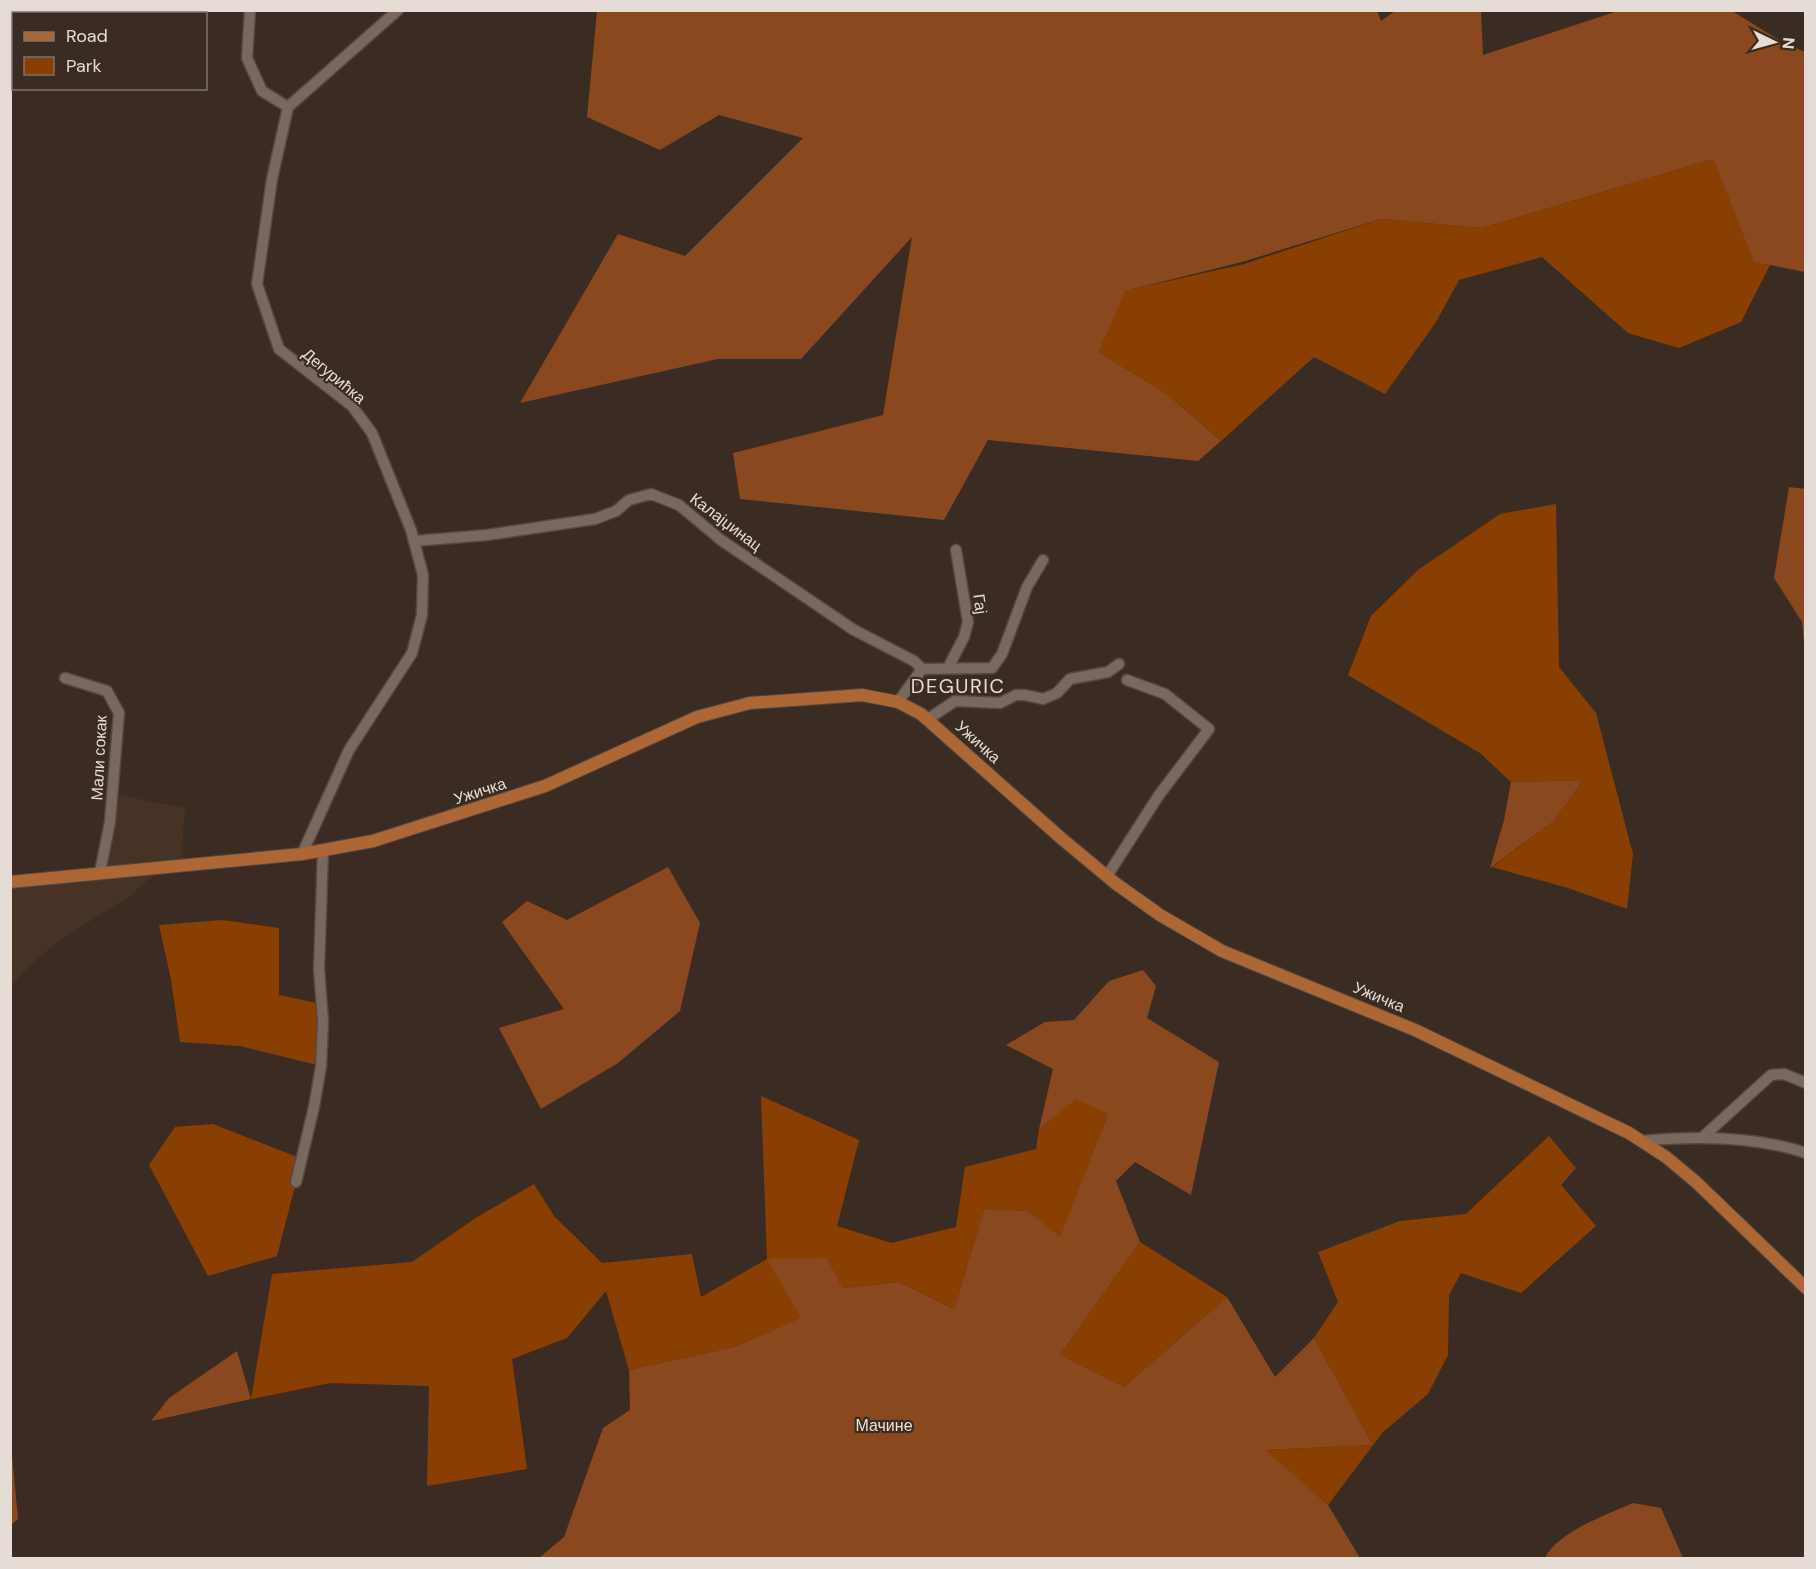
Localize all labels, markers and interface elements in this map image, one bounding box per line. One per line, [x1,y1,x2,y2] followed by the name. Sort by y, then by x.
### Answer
[12,12,207,90] legend
[1744,12,1804,72] north arrow
[66,24,108,48] text: Road
[1777,37,1799,50] text: N
[66,54,102,78] text: Park
[298,343,370,409] street label: Дегурићка
[686,488,766,556] street label: Калајџинац
[968,593,992,615] street label: Гај
[911,673,1005,699] district label: DEGURIC
[86,714,112,801] street label: Мали сокак
[951,716,1005,768] street label: Ужичка
[451,773,509,809] street label: Ужичка
[1350,977,1408,1017] street label: Ужичка
[855,1415,913,1436] park label: Мачине

